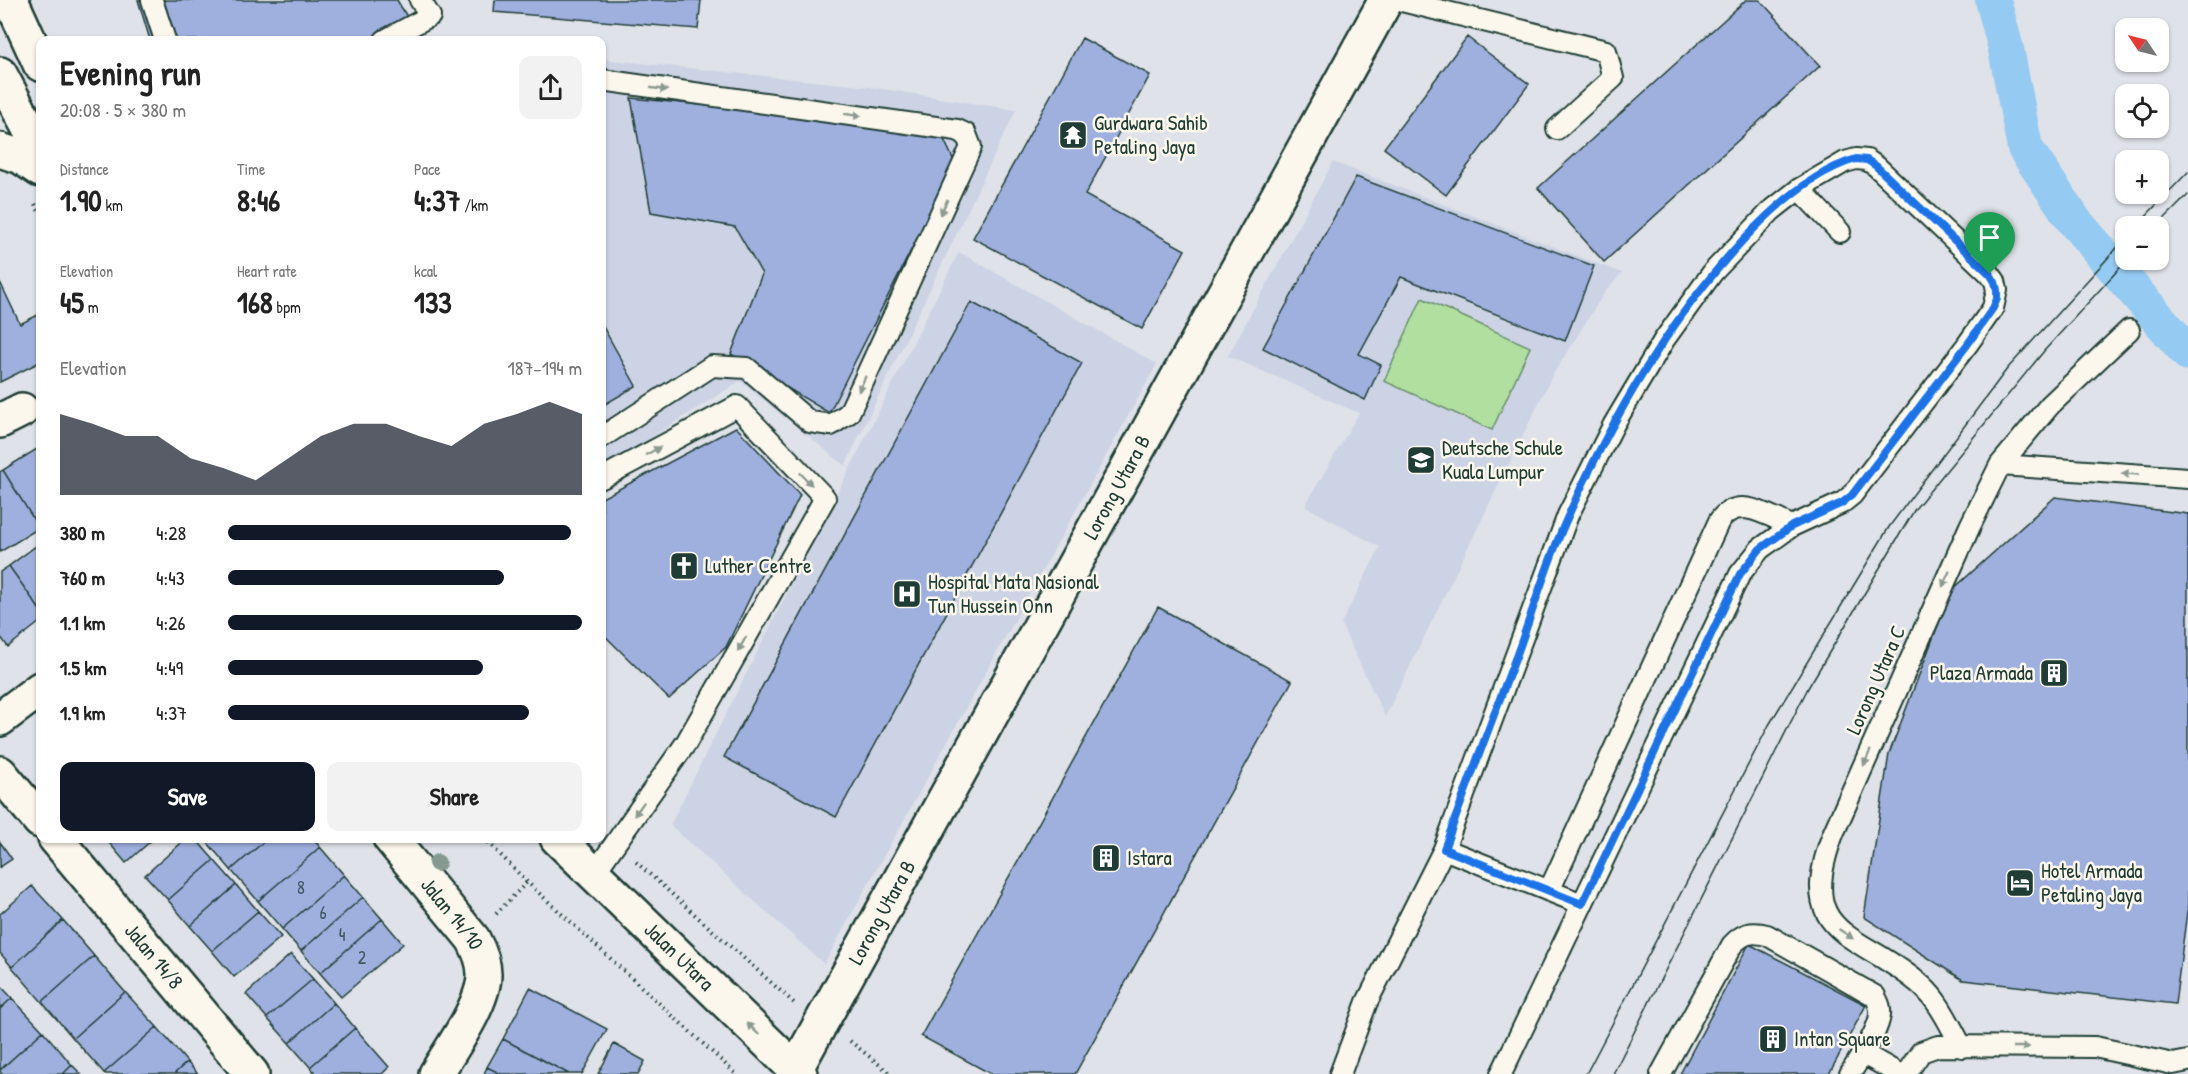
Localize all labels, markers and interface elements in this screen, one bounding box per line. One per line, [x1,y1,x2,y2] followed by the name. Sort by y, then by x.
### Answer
[2115,18,2169,72] north arrow
[2115,18,2169,270] map controls
[60,51,201,95] text: Evening run
[519,56,582,119] button: share
[650,84,669,93] one-way arrow
[2115,84,2169,138] button: locate
[60,96,186,123] text: 20:08 · 5 × 380 m
[1094,108,1208,161] place label: Gurdwara Sahib Petaling Jaya
[843,111,862,120] one-way arrow
[1057,119,1089,151] temple icon: Gurdwara Sahib Petaling Jaya
[2115,150,2169,204] button: +
[60,158,109,180] text: Distance
[237,158,265,180] text: Time
[414,158,441,180] text: Pace
[60,180,102,220] text: 1.90
[237,180,280,220] text: 8:46
[414,180,461,220] text: 4:37
[102,194,123,216] text: km
[461,194,488,216] text: /km
[939,198,948,215] one-way arrow
[1964,212,2015,274] pin
[2115,216,2169,270] button: −
[1973,221,2006,254] icon: arrive
[60,260,113,282] text: Elevation
[237,260,297,282] text: Heart rate
[414,260,437,282] text: kcal
[60,282,84,322] text: 45
[237,282,273,322] text: 168
[414,282,452,322] text: 133
[84,296,99,318] text: m
[273,296,301,318] text: bpm
[60,354,126,381] text: Elevation
[507,354,582,381] text: 187–194 m
[857,375,867,393] one-way arrow
[1076,429,1157,544] street label: Lorong Utara B
[1442,433,1563,486] place label: Deutsche Schule Kuala Lumpur
[1405,444,1437,476] school or university icon: Deutsche Schule Kuala Lumpur
[644,446,662,456] one-way arrow
[2120,469,2139,479] one-way arrow
[799,471,813,485] one-way arrow
[60,519,105,546] text: 380 m
[156,519,186,546] text: 4:28
[668,550,700,582] church icon: Luther Centre
[705,551,812,580] place label: Luther Centre
[60,564,105,591] text: 760 m
[156,564,185,591] text: 4:43
[928,567,1099,620] place label: Hospital Mata Nasional Tun Hussein Onn
[1942,571,1951,588] one-way arrow
[891,578,923,610] hospital icon: Hospital Mata Nasional Tun Hussein Onn
[60,609,105,636] text: 1.1 km
[156,609,185,636] text: 4:26
[1839,621,1912,739] street label: Lorong Utara C
[737,636,748,652] one-way arrow
[60,654,107,681] text: 1.5 km
[156,654,183,681] text: 4:49
[2038,657,2070,689] building icon: Plaza Armada
[1930,658,2033,687] place label: Plaza Armada
[60,699,105,726] text: 1.9 km
[156,699,187,726] text: 4:37
[1863,749,1872,766] one-way arrow
[60,762,315,831] button: Save
[327,762,582,831] button: Share
[633,801,645,817] one-way arrow
[1090,842,1122,874] building icon: Istara
[1127,843,1172,872] place label: Istara
[841,855,922,970] street label: Lorong Utara B
[2041,856,2143,909] place label: Hotel Armada Petaling Jaya
[2004,867,2036,899] hotel icon: Hotel Armada Petaling Jaya
[414,871,491,954] street label: Jalan 14/10
[297,875,305,900] house number: 8
[319,900,327,925] house number: 6
[638,915,721,997] street label: Jalan Utara
[118,917,190,995] street label: Jalan 14/8
[339,922,346,947] house number: 4
[1837,928,1853,940] one-way arrow
[358,945,367,970] house number: 2
[745,1022,760,1036] one-way arrow
[1757,1023,1789,1055] building icon: Intan Square
[1794,1024,1891,1053] place label: Intan Square
[2011,1042,2030,1052] one-way arrow

